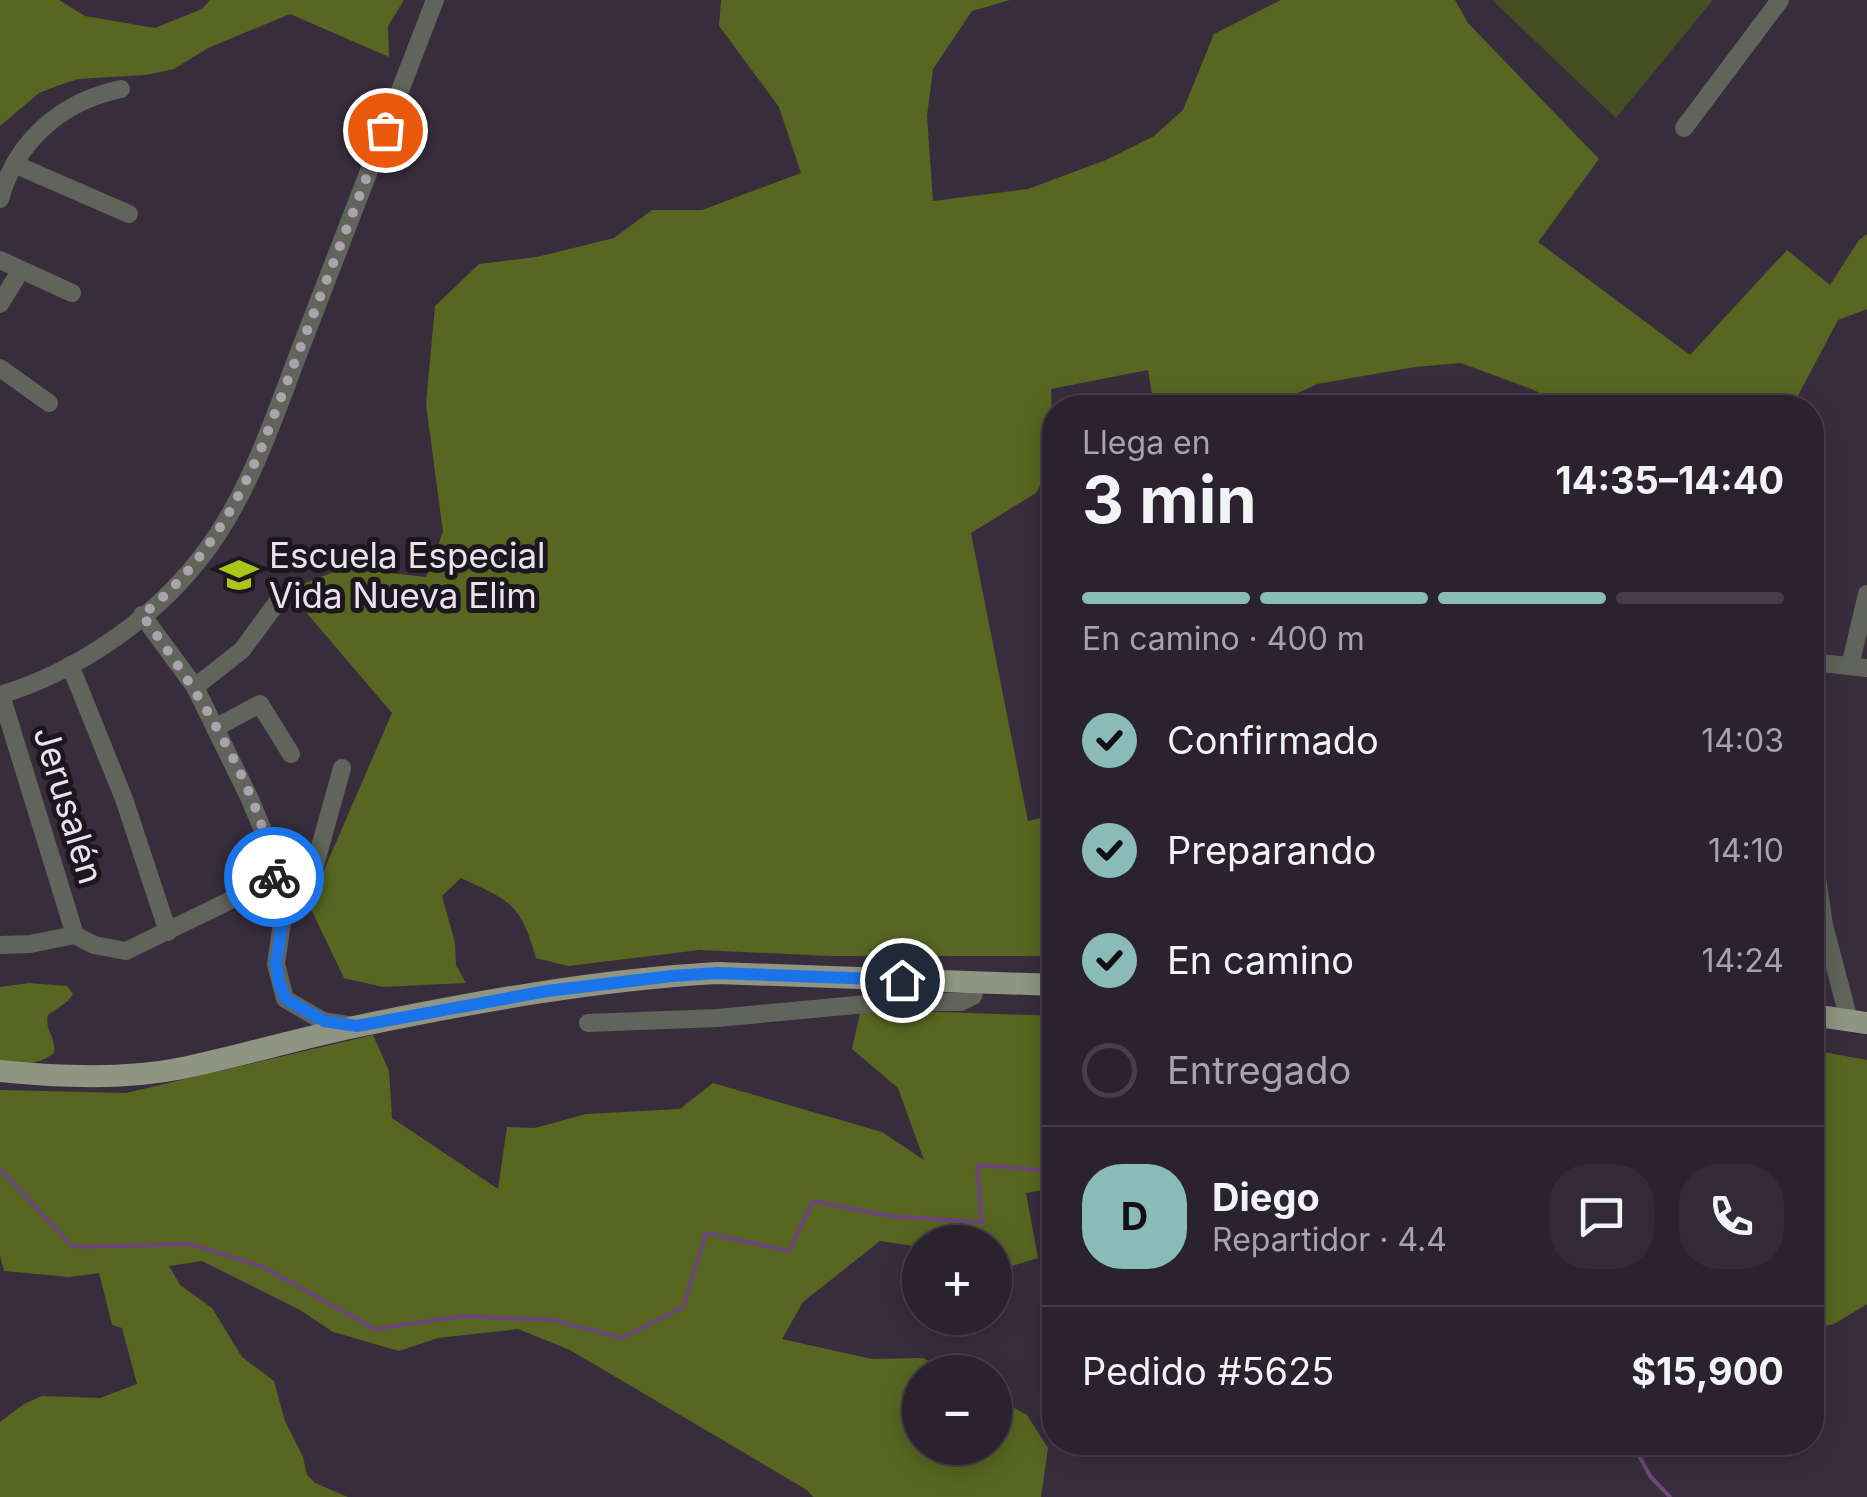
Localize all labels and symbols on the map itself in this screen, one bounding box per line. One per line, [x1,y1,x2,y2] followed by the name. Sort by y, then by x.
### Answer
[343,88,428,173] pin
[269,534,546,616] place label: Escuela Especial Vida Nueva Elim
[218,554,260,596] school or university icon: Escuela Especial Vida Nueva Elim
[25,721,113,889] street label: Jerusalén
[224,827,324,927] courier
[860,938,945,1023] pin

